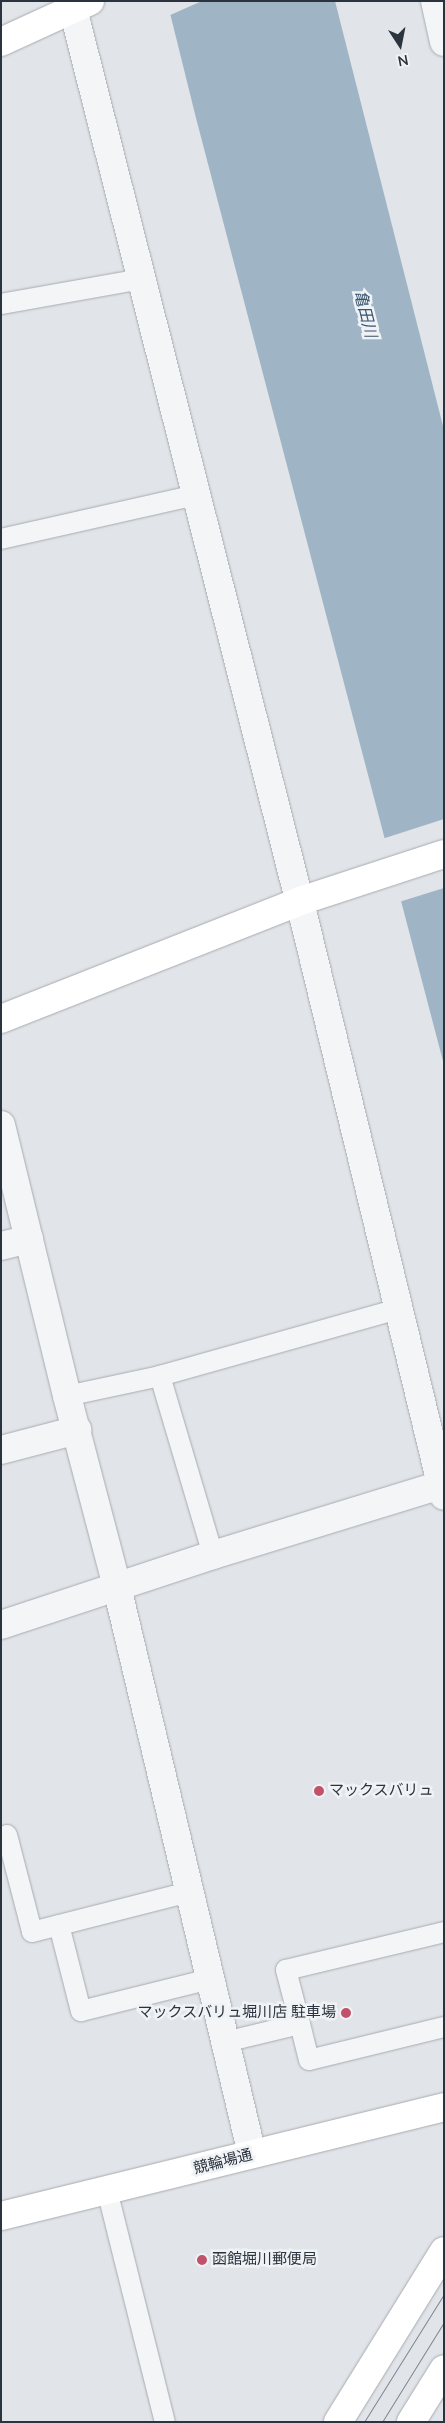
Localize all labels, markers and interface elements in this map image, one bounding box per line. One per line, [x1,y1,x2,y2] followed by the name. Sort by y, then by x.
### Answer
[375,20,425,70] north arrow
[396,50,410,71] text: N
[350,288,380,340] water label: 亀田川
[329,1782,434,1800] place label: マックスバリュ
[313,1785,325,1797] marker: マックスバリュ
[137,2004,336,2022] place label: マックスバリュ堀川店 駐車場
[340,2007,352,2019] marker: マックスバリュ堀川店 駐車場
[192,2146,254,2178] street label: 競輪場通
[212,2251,317,2269] place label: 函館堀川郵便局
[196,2254,208,2266] marker: 函館堀川郵便局

